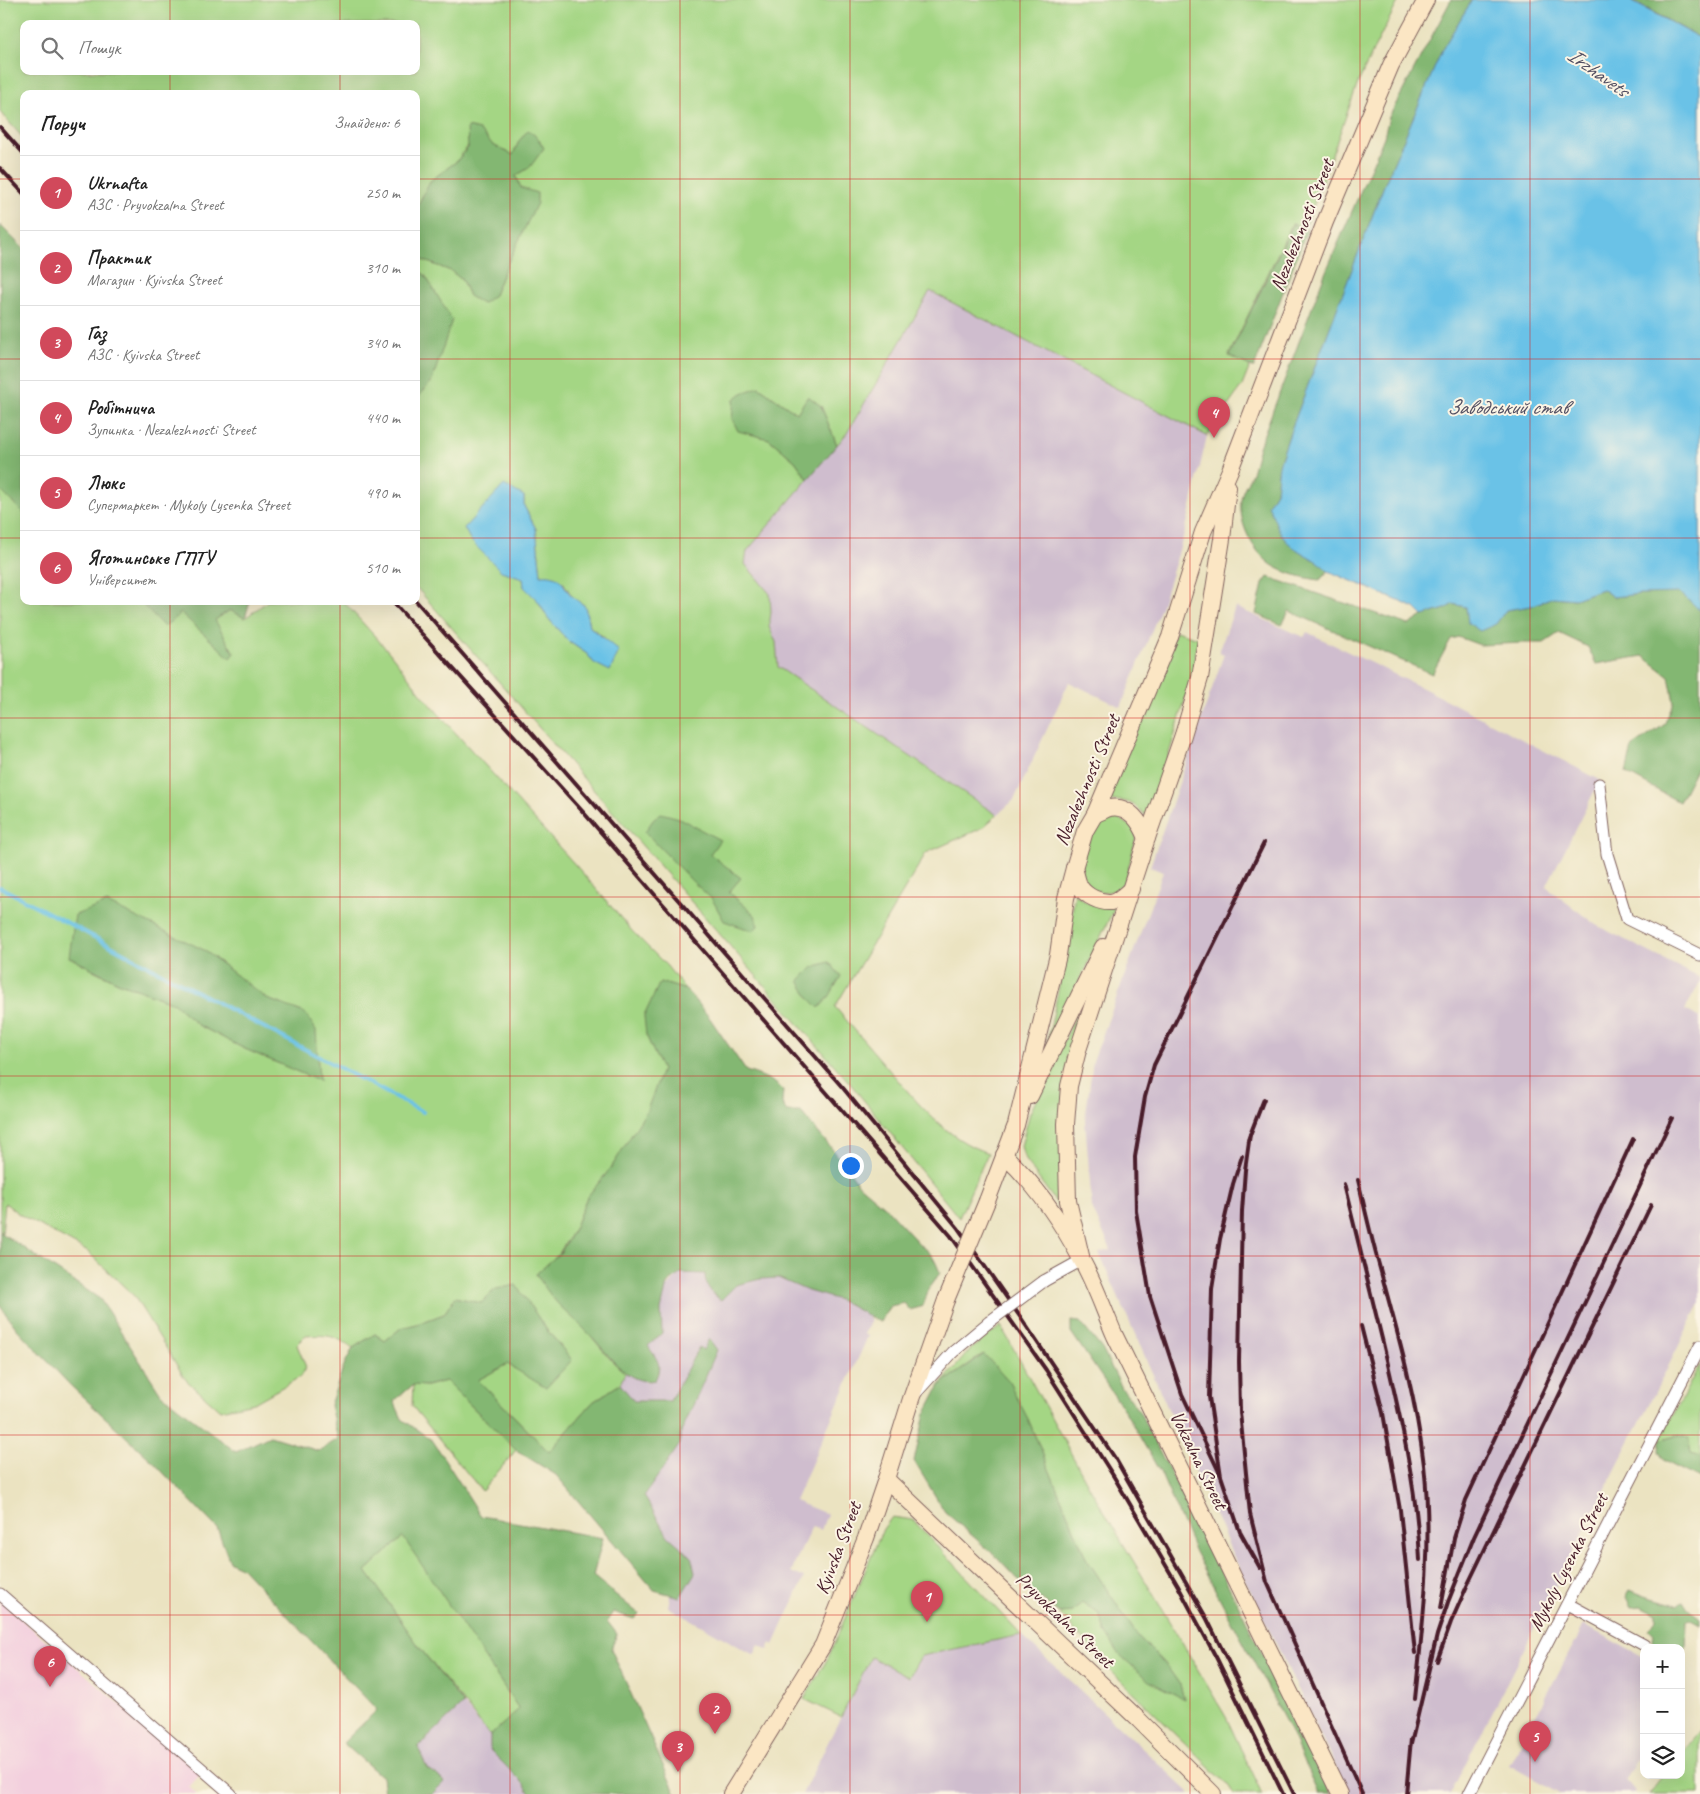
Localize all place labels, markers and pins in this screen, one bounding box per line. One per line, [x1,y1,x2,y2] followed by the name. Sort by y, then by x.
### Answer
[1198,397,1230,438] pin: 4
[911,1581,943,1622] pin: 1
[34,1646,66,1687] pin: 6
[699,1693,731,1734] pin: 2
[1519,1721,1551,1762] pin: 5
[662,1731,694,1772] pin: 3

